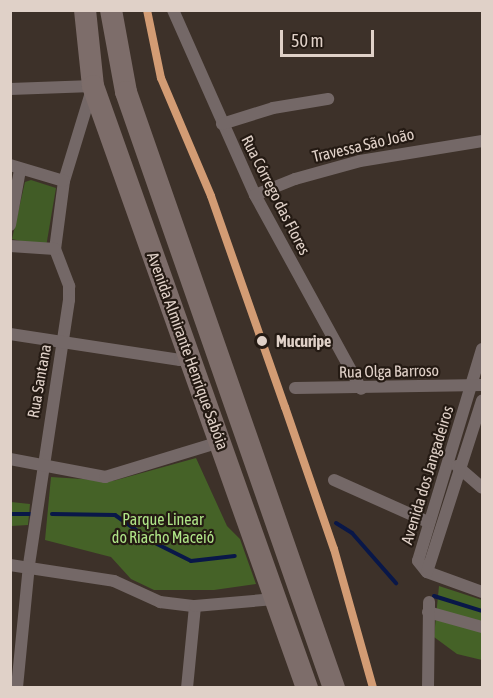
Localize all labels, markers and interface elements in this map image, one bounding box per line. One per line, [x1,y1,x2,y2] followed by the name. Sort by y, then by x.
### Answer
[283,18,378,56] scale bar
[291,30,323,51] text: 50 m
[310,124,416,166] street label: Travessa São João
[238,132,314,258] street label: Rua Córrego das Flores
[143,250,233,452] street label: Avenida Almirante Henrique Sabóia
[276,331,331,351] place label: Mucuripe
[253,332,271,350] marker: Mucuripe
[23,343,55,419] street label: Rua Santana
[339,361,439,381] street label: Rua Olga Barroso
[397,403,457,547] street label: Avenida dos Jangadeiros
[112,509,214,547] park label: Parque Linear do Riacho Maceió

